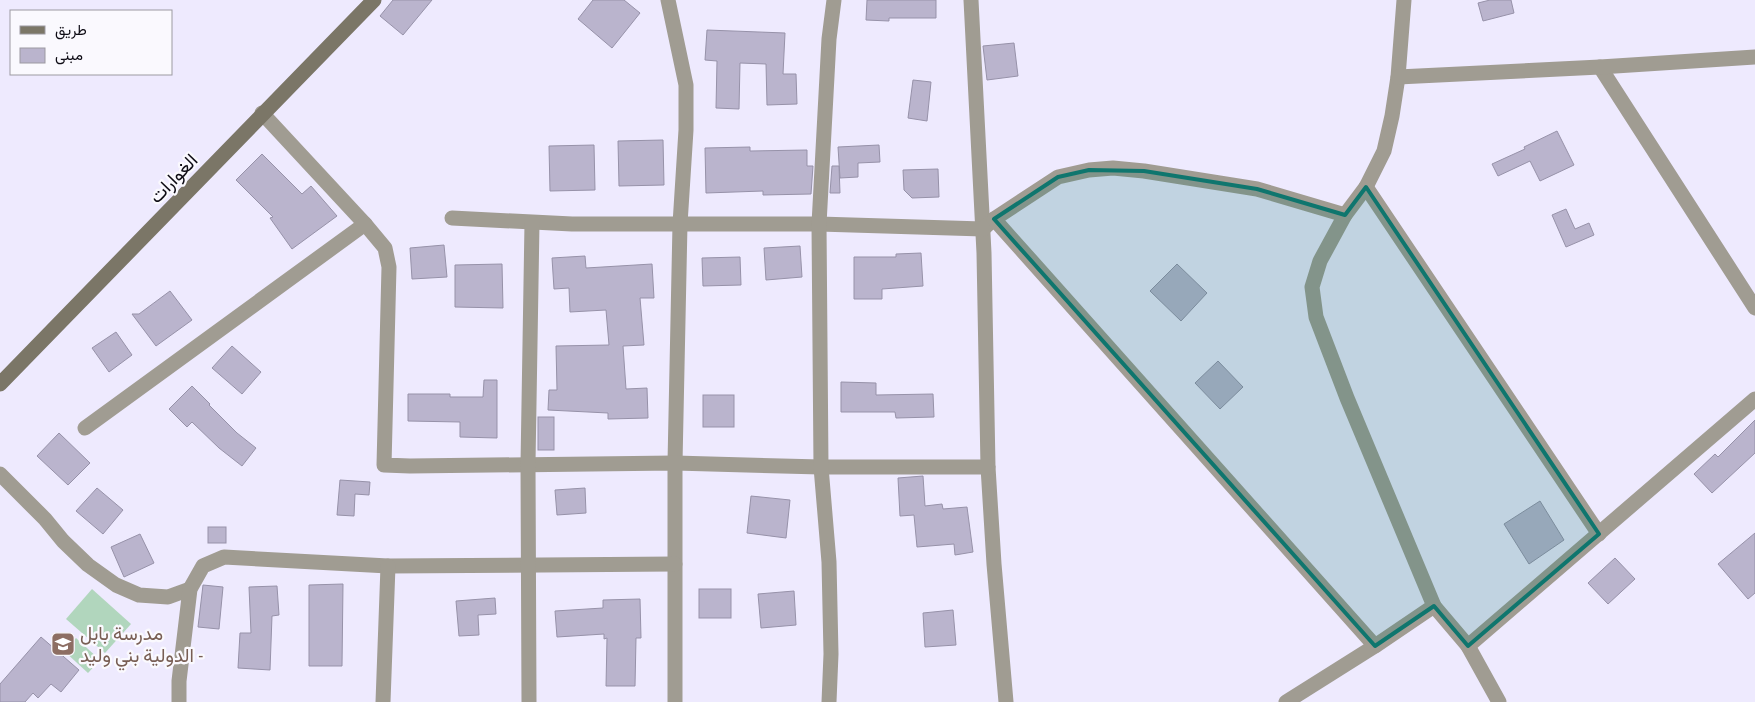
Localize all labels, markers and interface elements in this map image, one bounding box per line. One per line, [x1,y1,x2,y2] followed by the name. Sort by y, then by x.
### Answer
[10,10,172,75] legend
[55,20,87,40] text: طريق
[55,45,83,65] text: مبنى
[144,148,202,208] street label: الغوارات
[80,621,203,671] place label: مدرسة بابل الدولية بني وليد -
[50,631,76,657] school or university icon: مدرسة بابل الدولية بني وليد -

